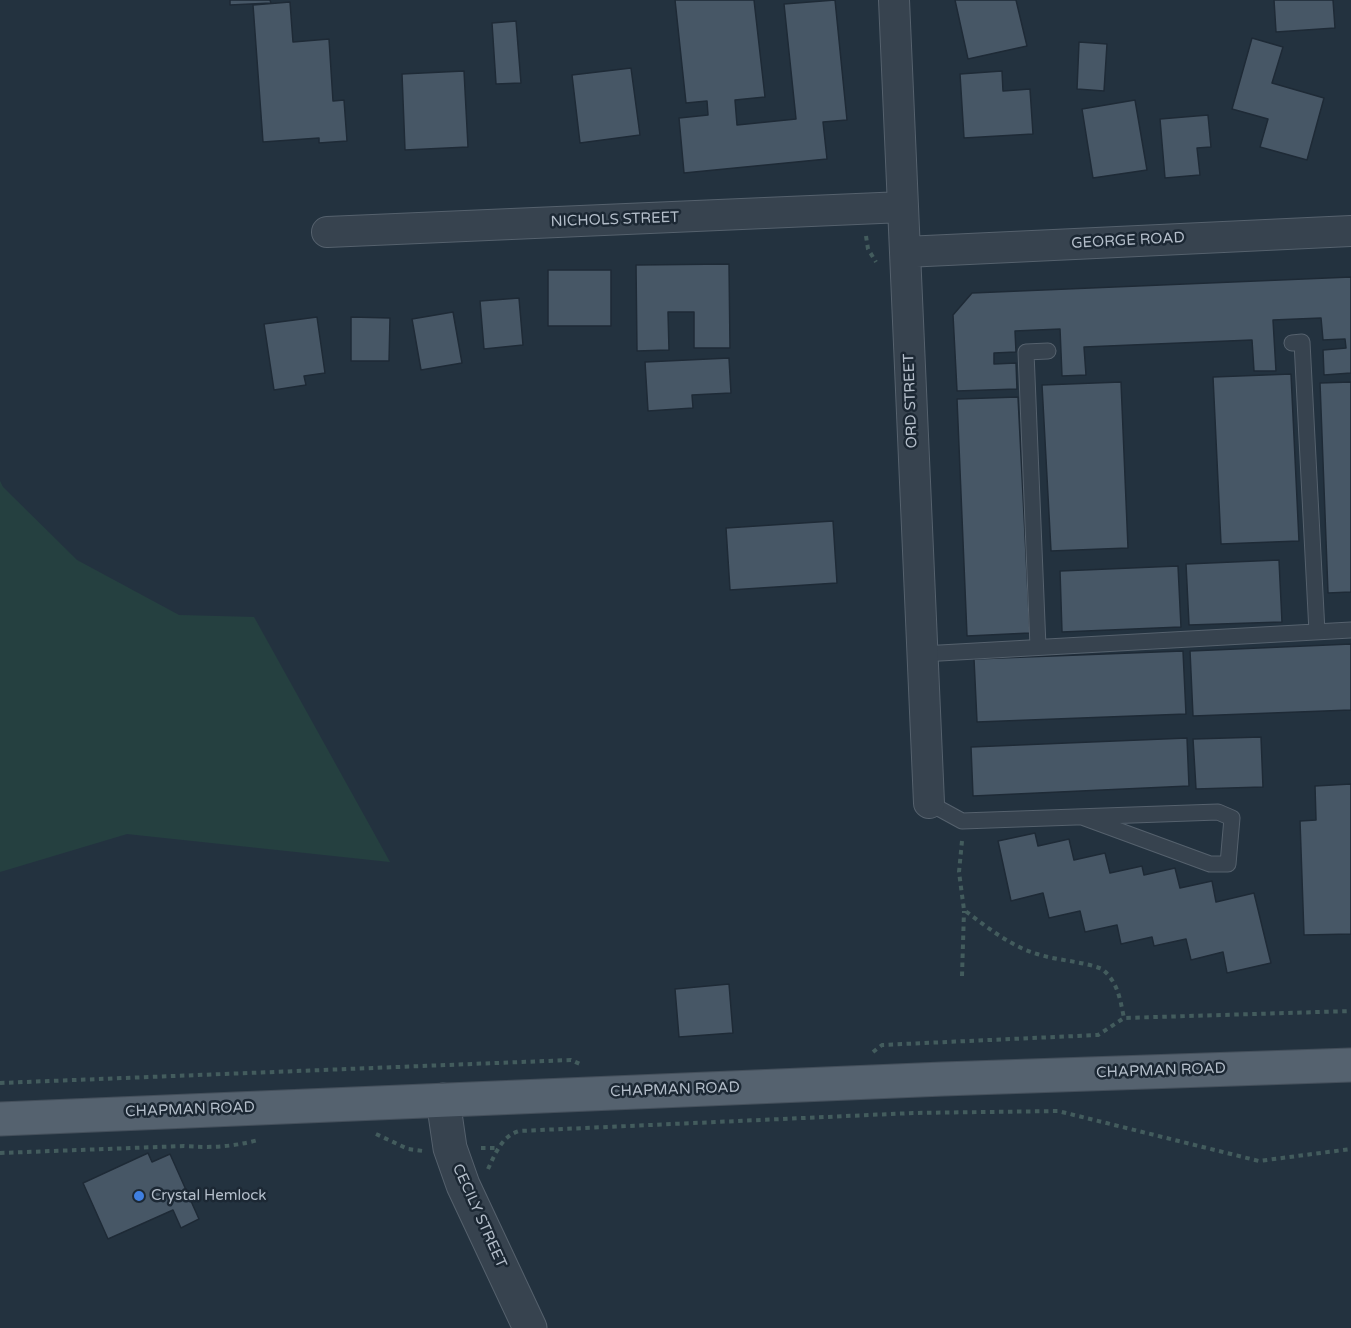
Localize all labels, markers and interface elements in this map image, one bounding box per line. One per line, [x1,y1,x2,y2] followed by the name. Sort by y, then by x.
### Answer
[550,209,680,231] street label: NICHOLS STREET
[1071,229,1185,253] street label: GEORGE ROAD
[900,353,922,449] street label: ORD STREET
[1096,1060,1226,1082] street label: CHAPMAN ROAD
[610,1079,740,1101] street label: CHAPMAN ROAD
[125,1099,255,1121] street label: CHAPMAN ROAD
[448,1161,510,1271] street label: CECILY STREET
[151,1187,266,1205] place label: Crystal Hemlock
[132,1189,146,1203] marker: Crystal Hemlock

